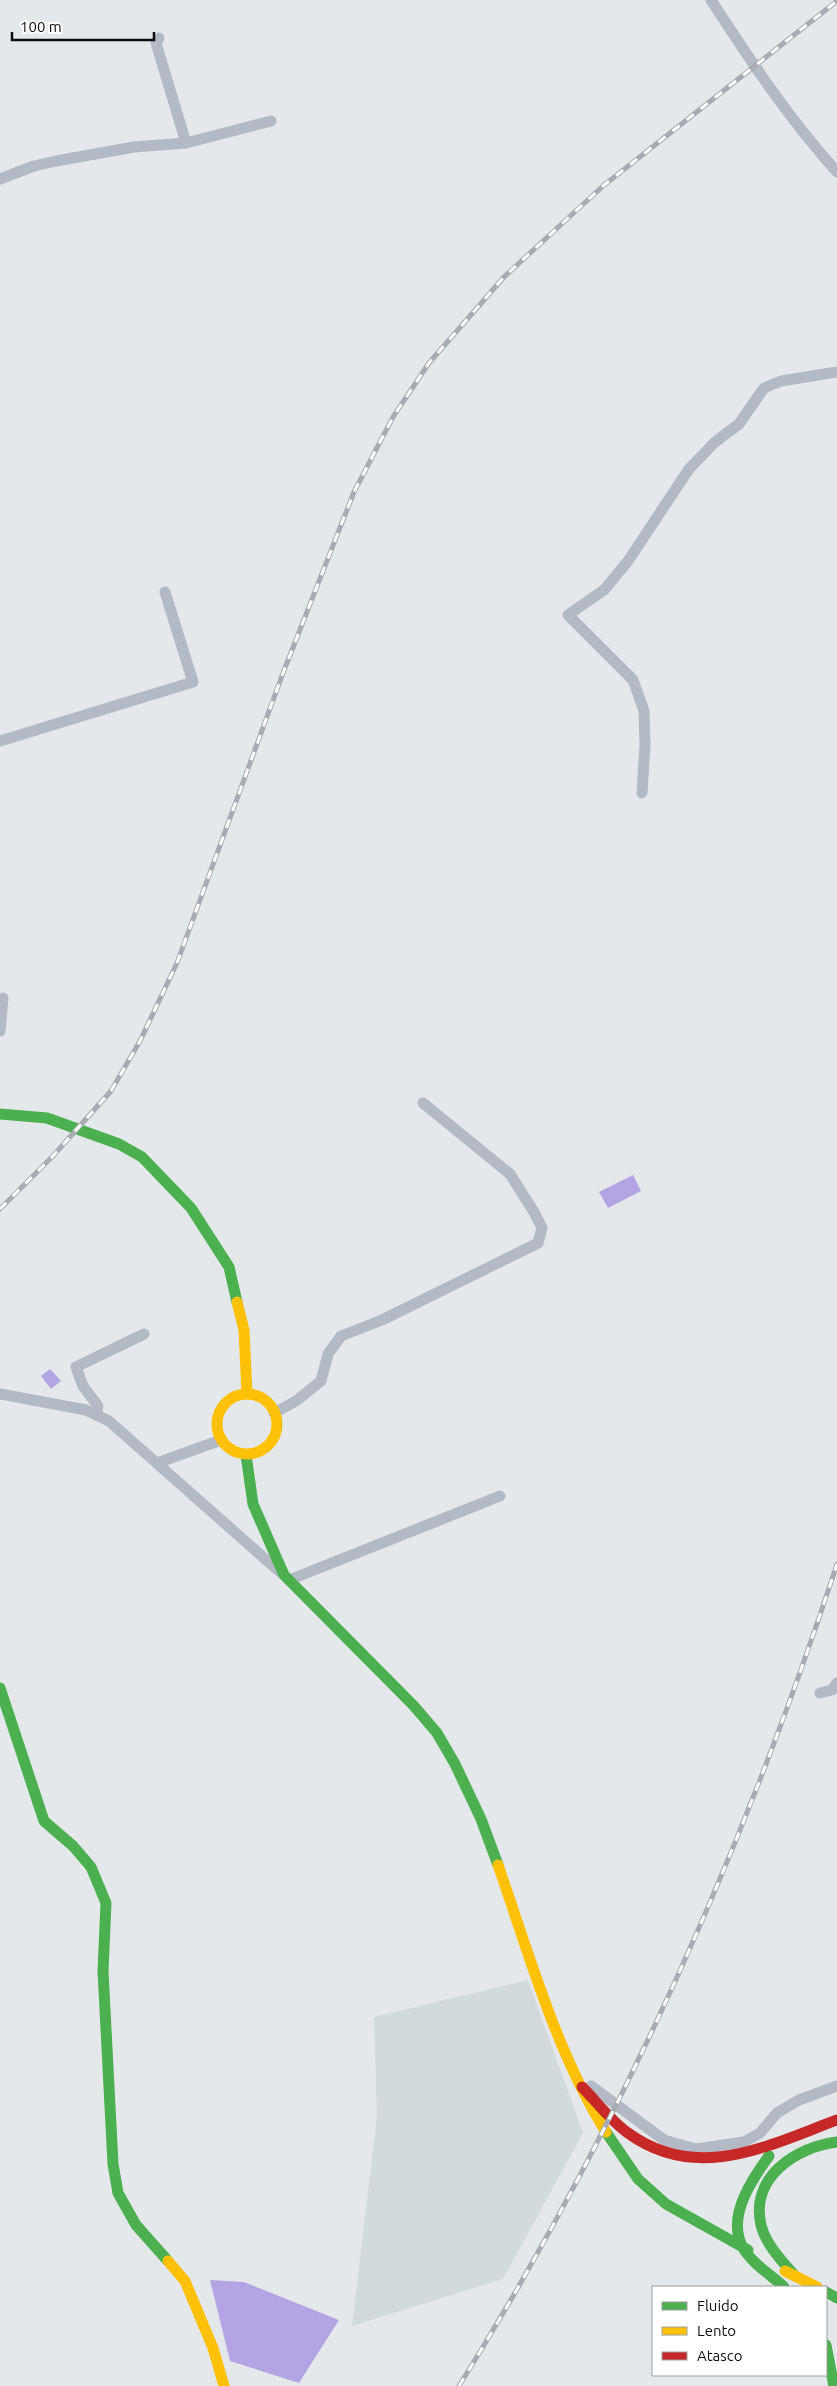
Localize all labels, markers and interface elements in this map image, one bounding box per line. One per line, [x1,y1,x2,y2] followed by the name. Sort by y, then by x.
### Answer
[12,10,155,42] scale bar
[20,18,62,35] text: 100 m
[652,2286,827,2376] legend
[697,2297,739,2314] text: Fluido
[697,2322,736,2339] text: Lento
[697,2347,743,2364] text: Atasco

